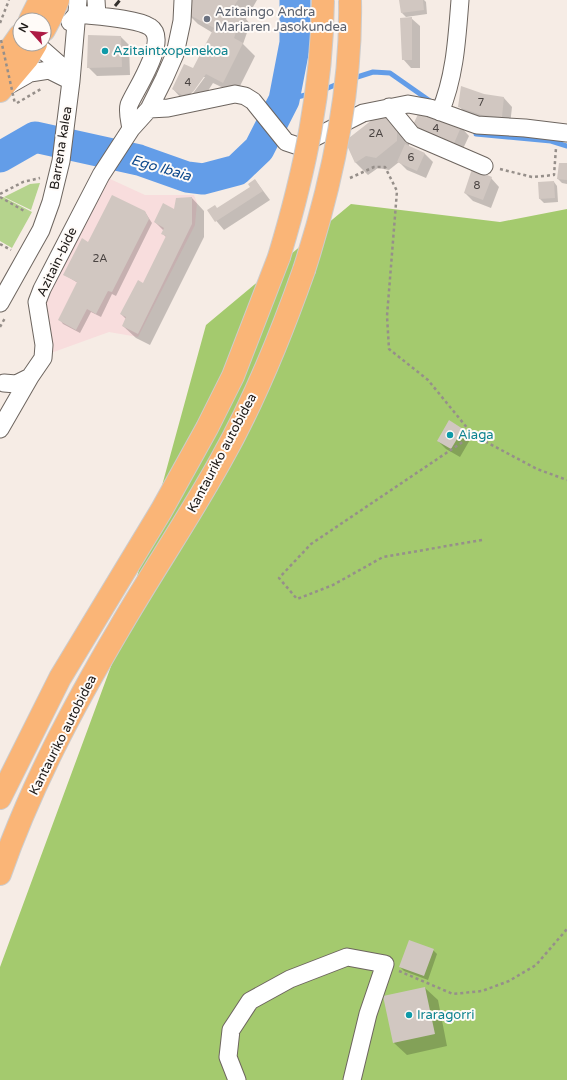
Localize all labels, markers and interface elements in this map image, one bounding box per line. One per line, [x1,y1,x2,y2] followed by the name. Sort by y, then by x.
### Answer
[215,4,347,35] place label: Azitaingo Andra Mariaren Jasokundea
[12,12,52,52] north arrow
[202,14,212,24] marker: Azitaingo Andra Mariaren Jasokundea
[16,21,31,35] text: N
[113,43,228,59] place label: Azitaintxopenekoa
[100,46,110,56] marker: Azitaintxopenekoa
[185,76,192,89] house number: 4
[478,96,485,109] house number: 7
[47,105,75,191] street label: Barrena kalea
[433,122,440,135] house number: 4
[368,127,384,140] house number: 2A
[129,151,194,185] water label: Ego Ibaia
[408,151,415,164] house number: 6
[474,179,481,192] house number: 8
[33,225,81,299] street label: Azitain-bide
[92,252,108,265] house number: 2A
[184,391,260,515] street label: Kantauriko autobidea
[458,427,494,443] place label: Aiaga
[445,430,455,440] marker: Aiaga
[26,672,100,798] street label: Kantauriko autobidea
[417,1007,474,1023] place label: Iraragorri
[404,1010,414,1020] marker: Iraragorri

